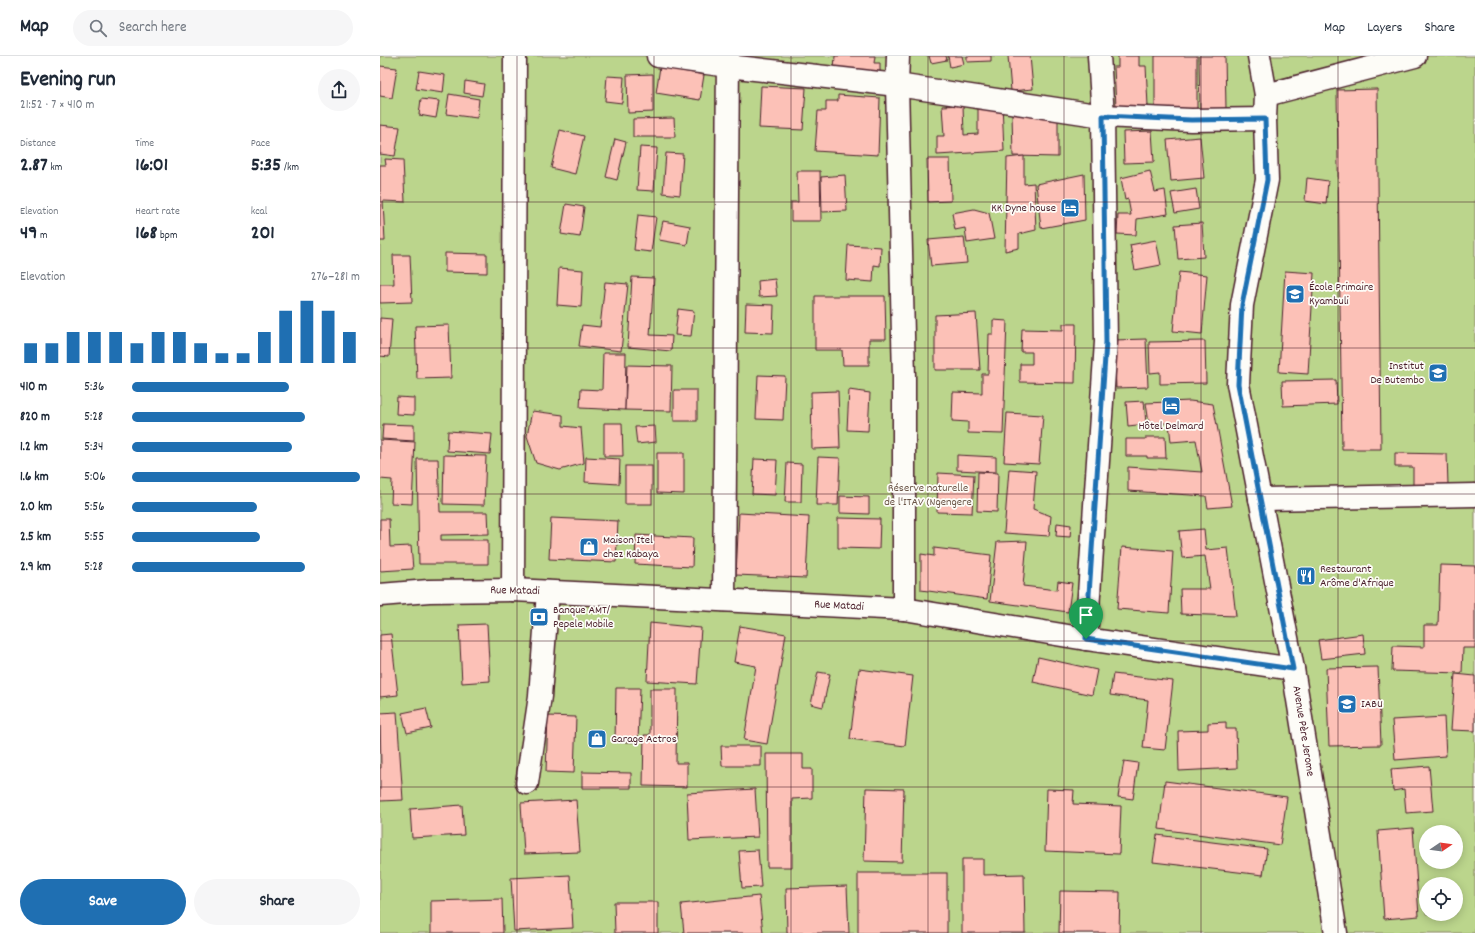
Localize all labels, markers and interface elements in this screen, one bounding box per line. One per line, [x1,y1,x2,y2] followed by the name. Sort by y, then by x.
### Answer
[73,10,353,46] search box
[20,14,49,41] text: Map
[87,17,109,39] icon: search
[119,17,187,39] text: Search here
[1324,18,1345,38] text: Map
[1367,18,1402,38] text: Layers
[1424,18,1455,38] text: Share
[20,65,116,96] text: Evening run
[318,69,360,111] button: share
[20,96,95,115] text: 21:52 · 7 × 410 m
[20,136,56,152] text: Distance
[135,136,154,152] text: Time
[251,136,270,152] text: Pace
[20,152,48,180] text: 2.87
[135,152,168,180] text: 16:01
[251,152,281,180] text: 5:35
[48,160,62,176] text: km
[281,160,299,176] text: /km
[1059,197,1081,219] hotel icon: KK Dyne house
[991,200,1056,217] place label: KK Dyne house
[20,204,58,220] text: Elevation
[135,204,180,220] text: Heart rate
[251,204,267,220] text: kcal
[20,220,37,248] text: 49
[135,220,158,248] text: 168
[251,220,275,248] text: 201
[37,228,48,244] text: m
[158,228,177,244] text: bpm
[20,268,65,287] text: Elevation
[311,268,360,287] text: 276–281 m
[1309,279,1373,310] place label: École Primaire Kyambuli
[1284,283,1306,305] school or university icon: École Primaire Kyambuli
[1370,358,1425,389] place label: Institut De Butembo
[1427,362,1449,384] school or university icon: Institut De Butembo
[20,378,47,397] text: 410 m
[84,378,104,397] text: 5:36
[1160,395,1182,417] hotel icon: Hôtel Delmard
[20,408,50,427] text: 820 m
[84,408,103,427] text: 5:28
[1138,418,1204,435] place label: Hôtel Delmard
[20,438,48,457] text: 1.2 km
[84,438,103,457] text: 5:34
[20,468,49,487] text: 1.6 km
[84,468,106,487] text: 5:06
[884,480,972,511] park label: Réserve naturelle de l'ITAV (Ngengere
[20,498,52,517] text: 2.0 km
[84,498,105,517] text: 5:56
[20,528,51,547] text: 2.5 km
[84,528,104,547] text: 5:55
[603,532,659,563] place label: Maison Itel chez Kabaya
[578,536,600,558] shop icon: Maison Itel chez Kabaya
[20,558,51,577] text: 2.9 km
[84,558,103,577] text: 5:28
[1320,561,1394,592] place label: Restaurant Arôme d'Afrique
[1295,565,1317,587] restaurant icon: Restaurant Arôme d'Afrique
[490,582,540,600] street label: Rue Matadi
[814,596,864,616] street label: Rue Matadi
[1069,598,1103,639] pin
[553,602,613,633] place label: Banque AMT/ Pepele Mobile
[1075,604,1097,626] icon: arrive
[528,606,550,628] bank icon: Banque AMT/ Pepele Mobile
[1287,684,1319,778] street label: Avenue Père Jerome
[1336,693,1358,715] school or university icon: IABU
[1361,696,1383,713] place label: IABU
[586,728,608,750] shop icon: Garage Actros
[611,731,677,748] place label: Garage Actros
[1419,825,1463,869] north arrow
[1419,825,1463,921] map controls
[1419,877,1463,921] button: locate
[20,879,186,925] button: Save
[194,879,360,925] button: Share

